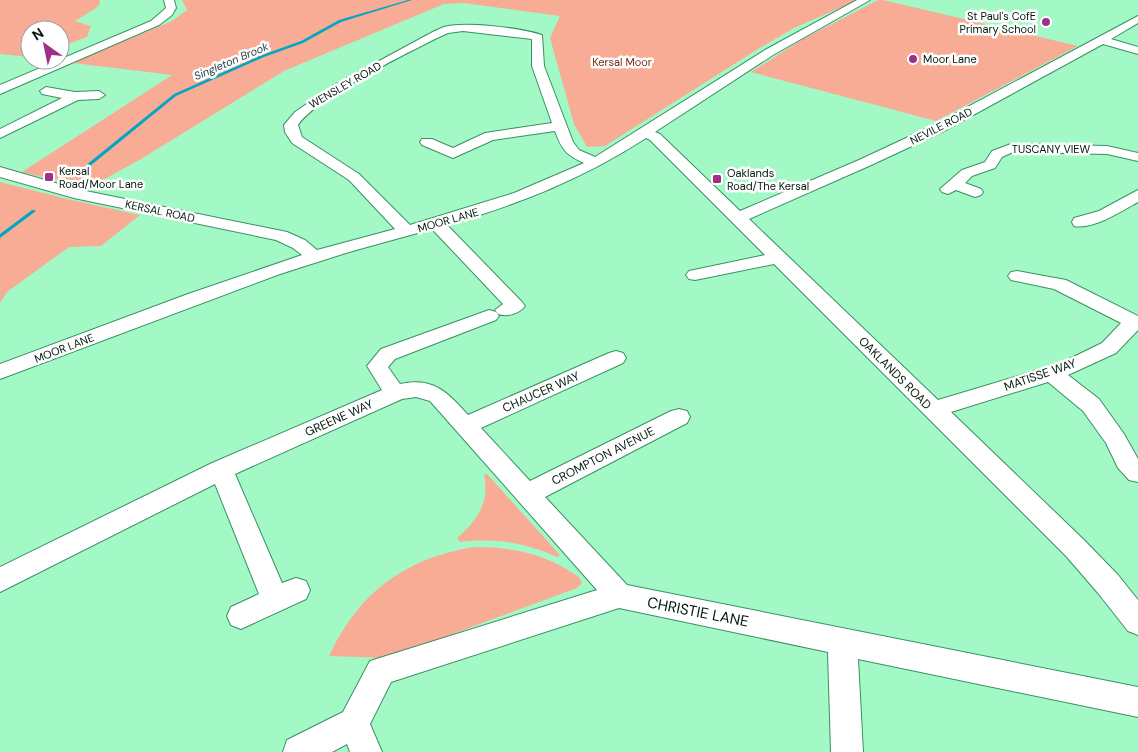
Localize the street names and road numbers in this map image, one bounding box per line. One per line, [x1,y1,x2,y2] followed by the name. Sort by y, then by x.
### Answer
[306,58,384,111] street label: WENSLEY ROAD
[908,104,975,148] street label: NEVILE ROAD
[1012,142,1091,156] street label: TUSCANY VIEW
[124,197,197,225] street label: KERSAL ROAD
[416,205,480,235] street label: MOOR LANE
[32,330,96,366] street label: MOOR LANE
[855,333,935,413] street label: OAKLANDS ROAD
[1002,355,1078,395] street label: MATISSE WAY
[500,368,582,416] street label: CHAUCER WAY
[302,396,376,440] street label: GREENE WAY
[549,423,657,489] street label: CROMPTON AVENUE
[646,592,750,632] street label: CHRISTIE LANE

